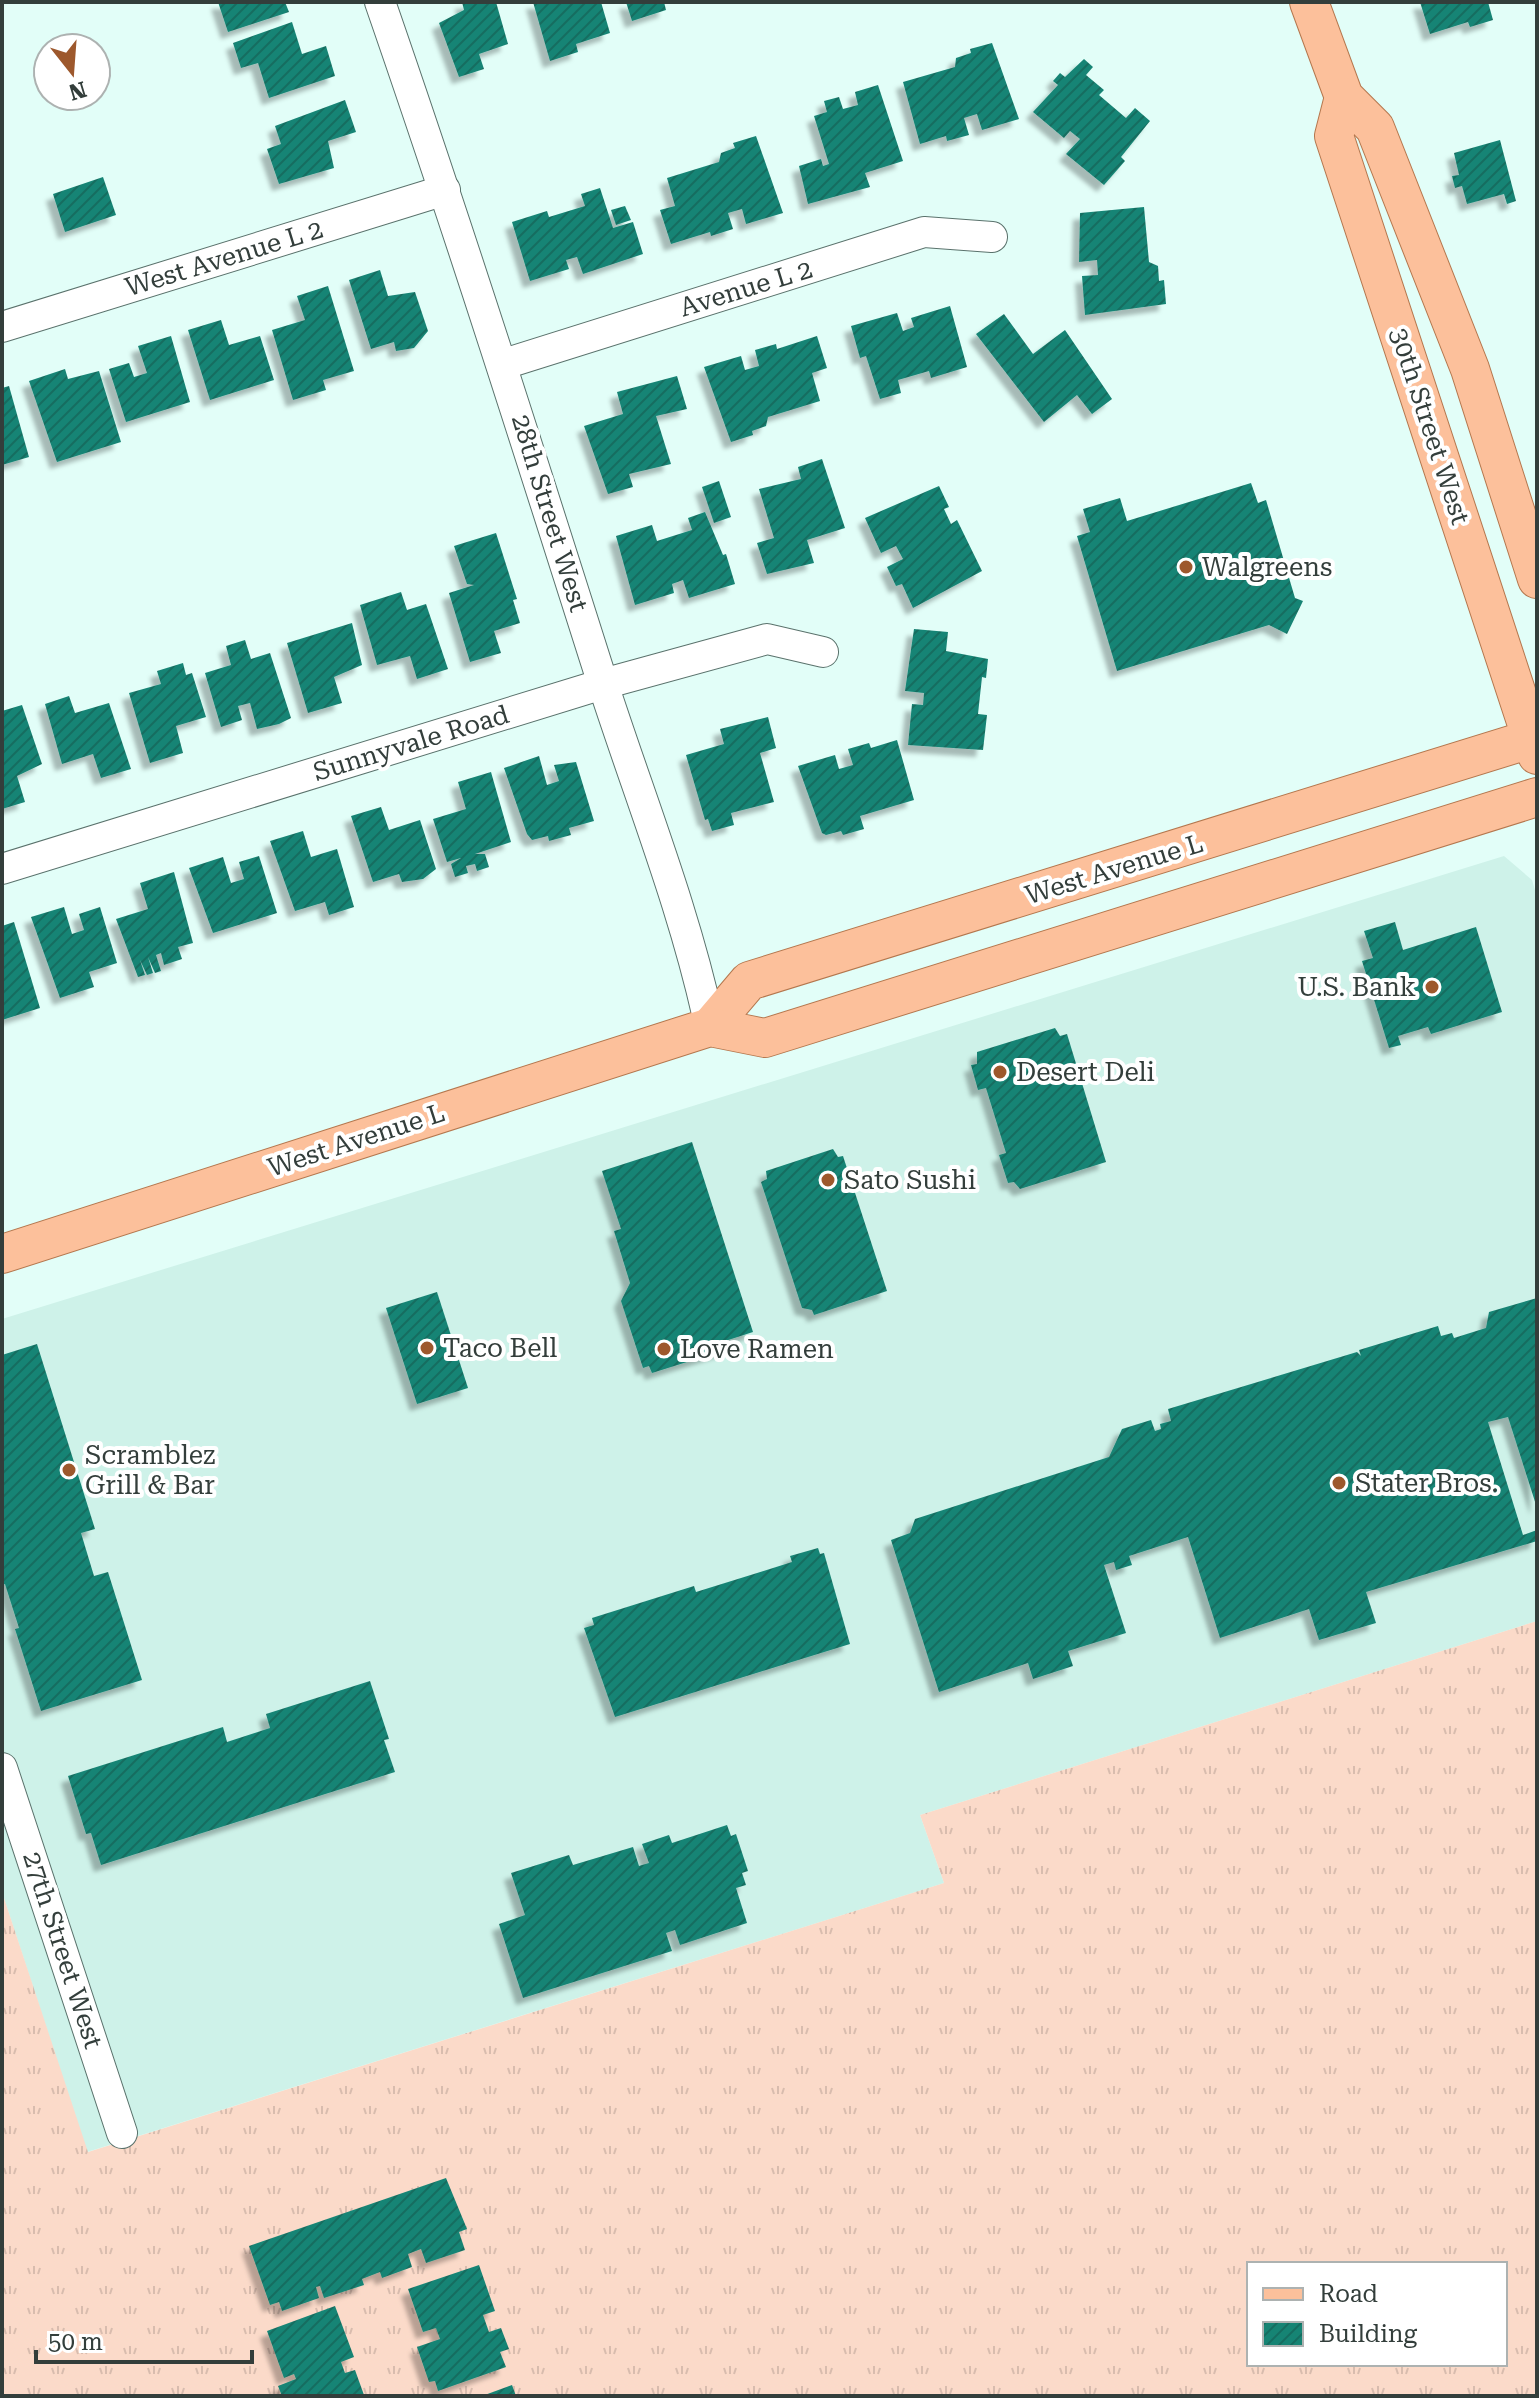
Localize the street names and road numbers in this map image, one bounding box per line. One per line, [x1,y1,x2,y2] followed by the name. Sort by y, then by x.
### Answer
[121,214,327,302] street label: West Avenue L 2
[676,254,816,322] street label: Avenue L 2
[1384,324,1476,528] street label: 30th Street West
[506,411,594,616] street label: 28th Street West
[309,699,513,787] street label: Sunnyvale Road
[1022,828,1206,910] street label: West Avenue L
[264,1097,448,1183] street label: West Avenue L
[17,1848,109,2052] street label: 27th Street West

